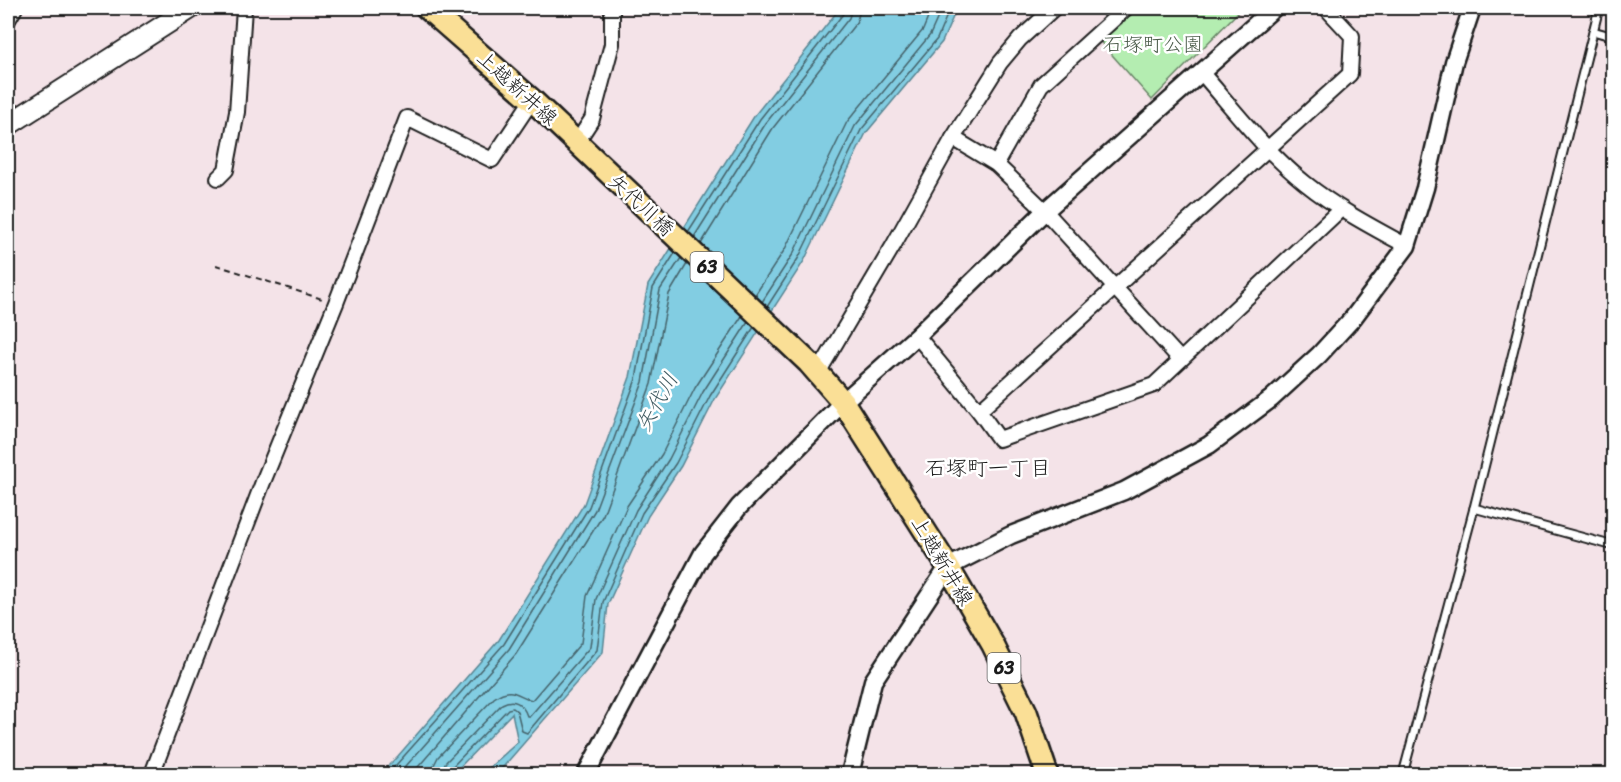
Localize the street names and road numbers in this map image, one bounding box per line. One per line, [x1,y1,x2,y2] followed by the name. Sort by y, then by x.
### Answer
[468,42,566,134] street label: 上越新井線
[600,165,682,245] street label: 矢代川橋
[690,252,724,282] road number: 63
[901,509,983,613] street label: 上越新井線
[988,653,1020,683] road number: 63

